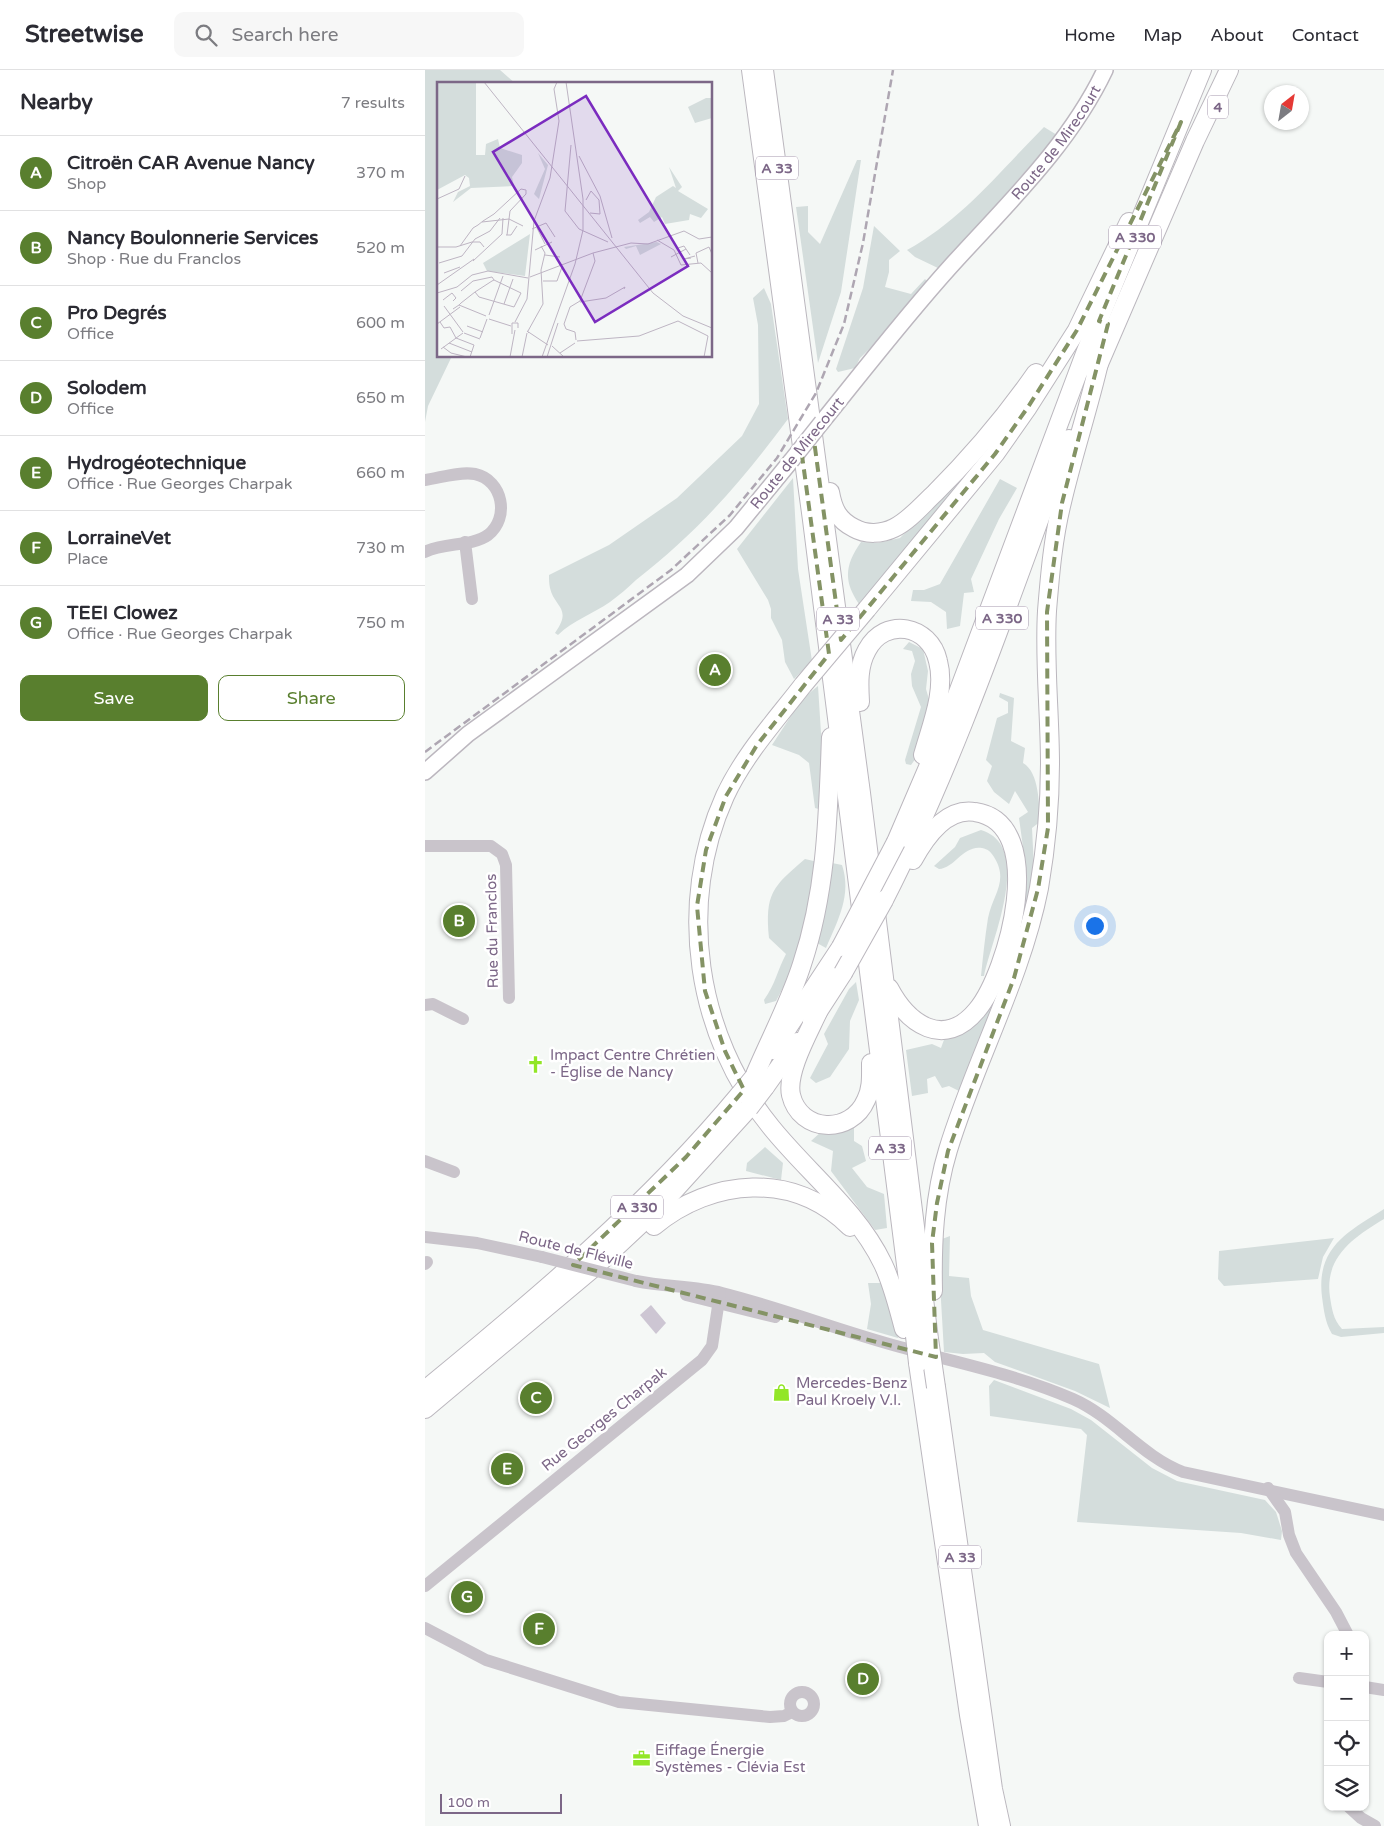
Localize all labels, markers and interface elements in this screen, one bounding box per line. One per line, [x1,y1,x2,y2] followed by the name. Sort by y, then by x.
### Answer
[174,12,524,57] search box
[25,20,144,49] text: Streetwise
[192,21,220,49] icon: search
[232,24,338,46] text: Search here
[1064,24,1115,46] text: Home
[1143,24,1182,46] text: Map
[1210,24,1264,46] text: About
[1292,24,1359,46] text: Contact
[437,82,713,358] inset map
[1007,82,1105,203] street label: Route de Mirecourt
[1264,85,1309,130] north arrow
[20,90,93,115] text: Nearby
[341,93,405,113] text: 7 results
[1208,96,1228,118] road number: 4
[67,152,315,174] text: Citroën CAR Avenue Nancy
[756,156,798,180] road number: A 33
[30,163,42,183] text: A
[356,163,405,183] text: 370 m
[67,174,106,194] text: Shop
[1109,226,1161,248] road number: A 330
[67,227,318,249] text: Nancy Boulonnerie Services
[30,238,42,258] text: B
[356,238,405,258] text: 520 m
[67,249,241,269] text: Shop · Rue du Franclos
[67,302,167,324] text: Pro Degrés
[30,313,42,333] text: C
[356,313,405,333] text: 600 m
[67,324,114,344] text: Office
[67,377,147,399] text: Solodem
[30,388,42,408] text: D
[356,388,405,408] text: 650 m
[746,393,848,513] street label: Route de Mirecourt
[67,399,114,419] text: Office
[67,452,246,474] text: Hydrogéotechnique
[31,463,41,483] text: E
[356,463,405,483] text: 660 m
[67,474,292,494] text: Office · Rue Georges Charpak
[67,527,171,549] text: LorraineVet
[31,538,41,558] text: F
[356,538,405,558] text: 730 m
[67,549,108,569] text: Place
[67,602,178,624] text: TEEI Clowez
[976,606,1028,630] road number: A 330
[817,608,859,630] road number: A 33
[30,613,42,633] text: G
[356,613,405,633] text: 750 m
[67,624,292,644] text: Office · Rue Georges Charpak
[699,651,731,689] pin: A
[20,675,208,721] button: Save
[218,675,405,721] button: Share
[482,873,502,989] street label: Rue du Franclos
[443,902,475,940] pin: B
[1082,913,1108,939] your location
[550,1046,715,1081] place label: Impact Centre Chrétien - Église de Nancy
[526,1054,546,1074] church icon: Impact Centre Chrétien - Église de Nancy
[869,1136,911,1160] road number: A 33
[611,1196,663,1218] road number: A 330
[517,1227,635,1273] street label: Route de Fléville
[538,1363,670,1475] street label: Rue Georges Charpak
[796,1374,907,1409] place label: Mercedes-Benz Paul Kroely V.I.
[520,1379,552,1417] pin: C
[772,1382,792,1402] shop icon: Mercedes-Benz Paul Kroely V.I.
[491,1450,523,1488] pin: E
[939,1545,981,1568] road number: A 33
[451,1578,483,1616] pin: G
[523,1610,555,1648] pin: F
[1324,1631,1369,1811] map controls
[1324,1631,1369,1676] button: +
[847,1660,879,1698] pin: D
[1324,1676,1369,1721] button: −
[1324,1721,1369,1766] button: locate
[655,1741,806,1776] place label: Eiffage Énergie Systèmes - Clévia Est
[631,1749,651,1769] office icon: Eiffage Énergie Systèmes - Clévia Est
[1324,1766,1369,1811] button: layers
[440,1791,563,1814] scale bar
[447,1794,490,1811] text: 100 m

